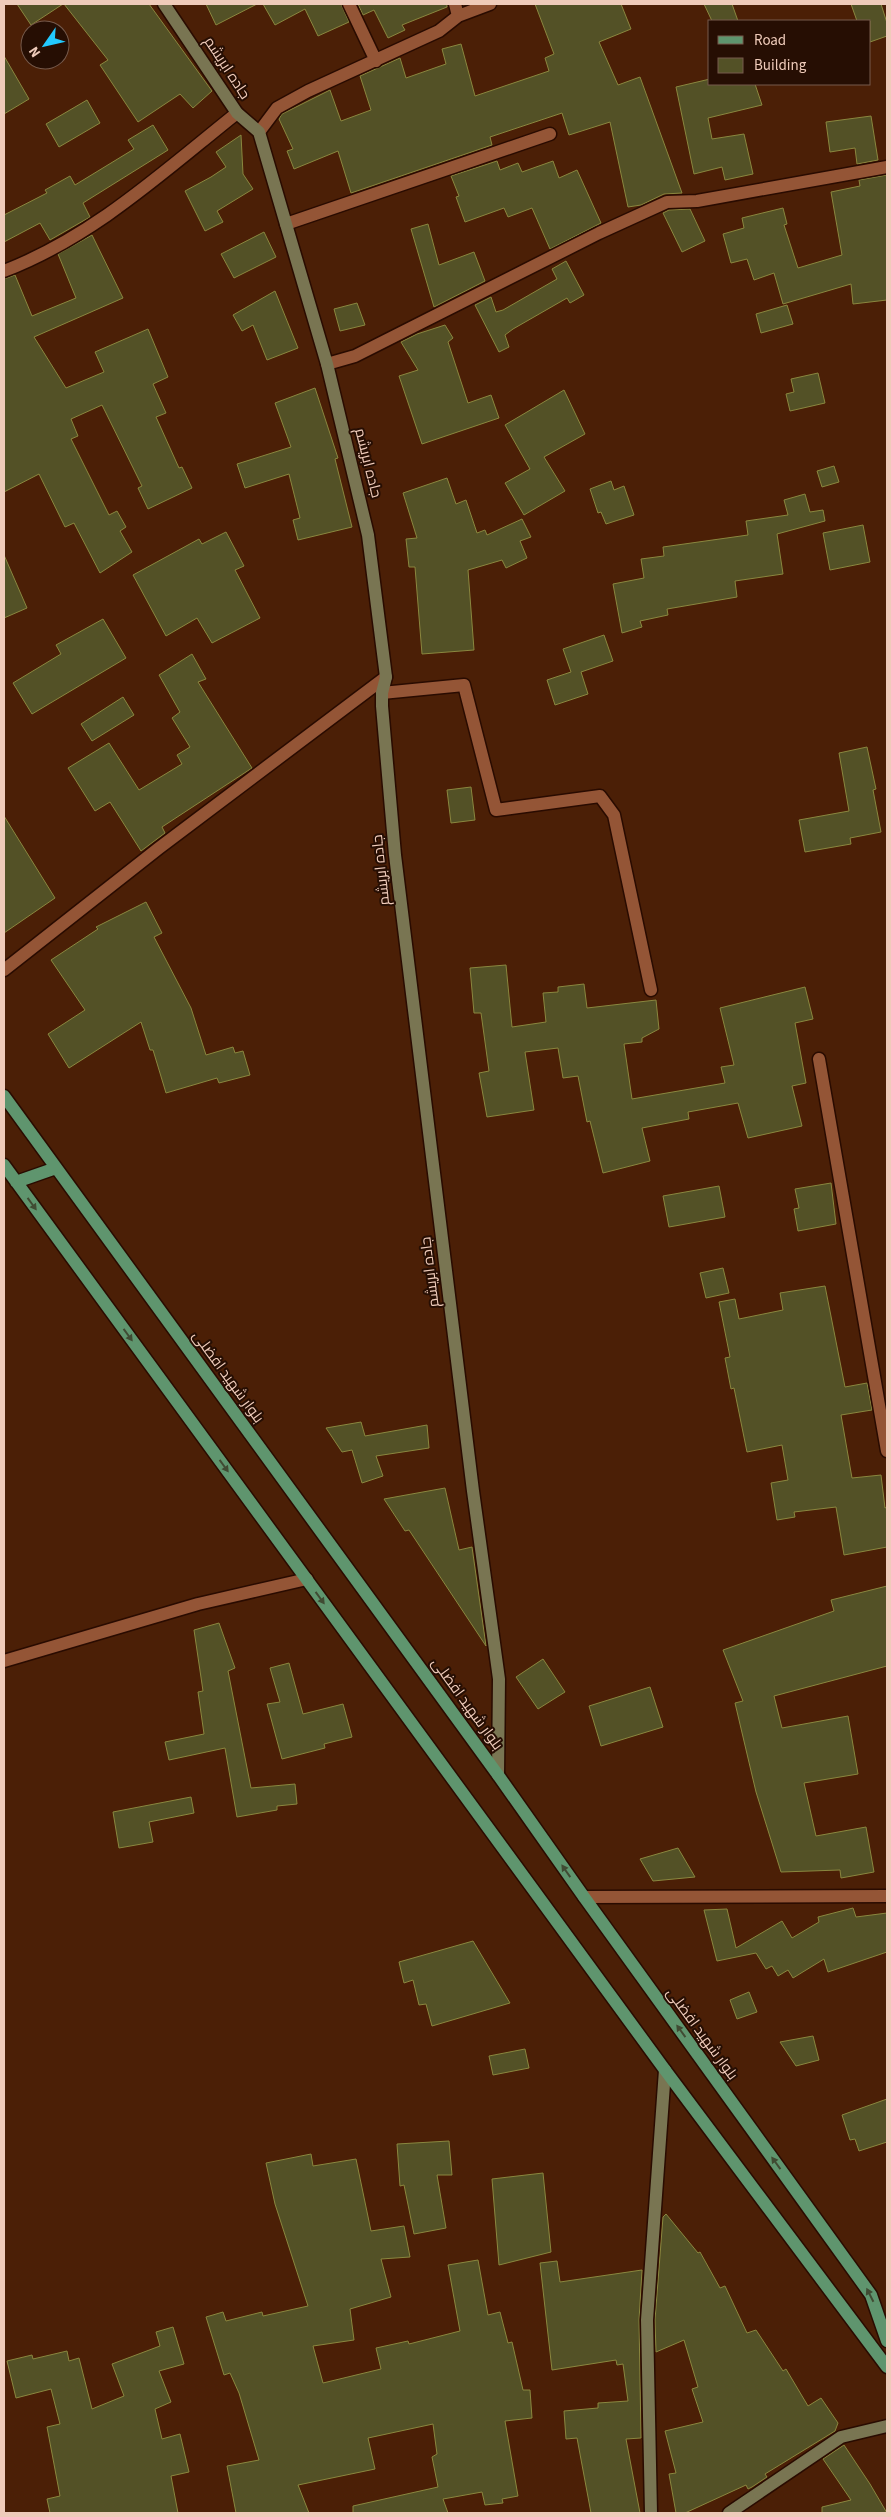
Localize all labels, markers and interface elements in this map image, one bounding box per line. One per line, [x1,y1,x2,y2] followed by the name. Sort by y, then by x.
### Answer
[20,20,70,70] north arrow
[708,20,871,85] legend
[754,30,786,51] text: Road
[199,32,255,104] street label: جاده ابریشم
[24,42,46,61] text: N
[754,55,807,76] text: Building
[349,426,387,500] street label: جاده ابریشم
[367,834,395,906] street label: جاده ابریشم
[27,1197,38,1210] one-way arrow
[415,1235,445,1309] street label: جاده ابریشم
[187,1326,269,1428] street label: بلوار شهید افضلی
[123,1328,133,1342] one-way arrow
[219,1460,229,1473] one-way arrow
[315,1591,325,1605] one-way arrow
[426,1653,508,1755] street label: بلوار شهید افضلی
[561,1864,571,1878] one-way arrow
[661,1983,743,2085] street label: بلوار شهید افضلی
[676,2025,686,2038] one-way arrow
[771,2156,781,2170] one-way arrow
[866,2288,874,2303] one-way arrow

